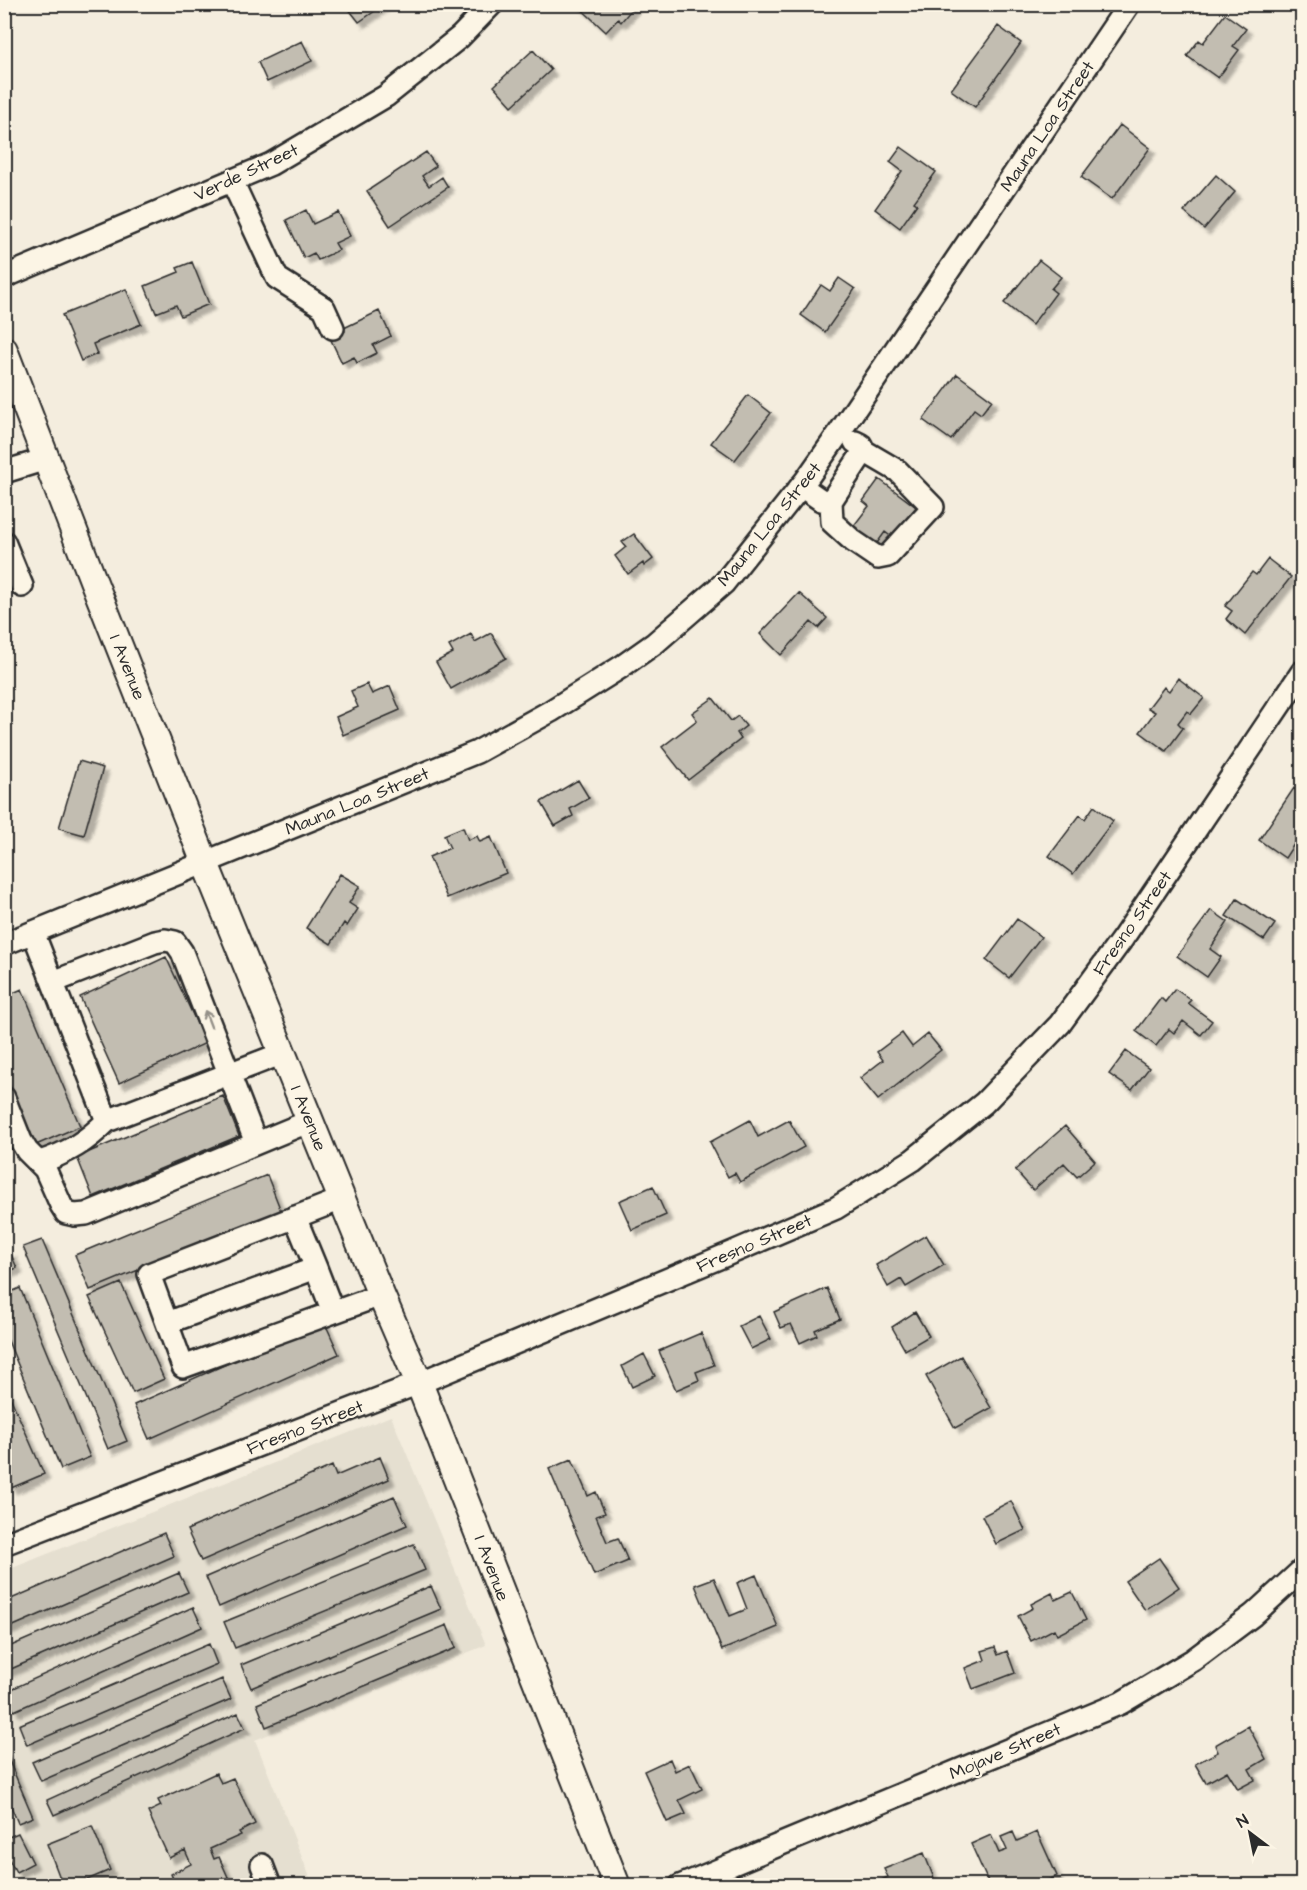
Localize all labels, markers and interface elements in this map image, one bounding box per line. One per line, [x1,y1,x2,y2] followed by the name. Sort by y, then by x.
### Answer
[994,55,1101,197] street label: Mauna Loa Street
[190,137,303,208] street label: Verde Street
[712,456,828,592] street label: Mauna Loa Street
[103,631,152,704] street label: I Avenue
[282,761,433,842] street label: Mauna Loa Street
[1087,865,1178,981] street label: Fresno Street
[202,1011,213,1029] one-way arrow
[284,1082,333,1155] street label: I Avenue
[693,1208,816,1279] street label: Fresno Street
[243,1393,368,1461] street label: Fresno Street
[468,1532,516,1605] street label: I Avenue
[945,1716,1066,1786] street label: Mojave Street
[1220,1803,1280,1863] north arrow
[1232,1809,1253,1833] text: N

